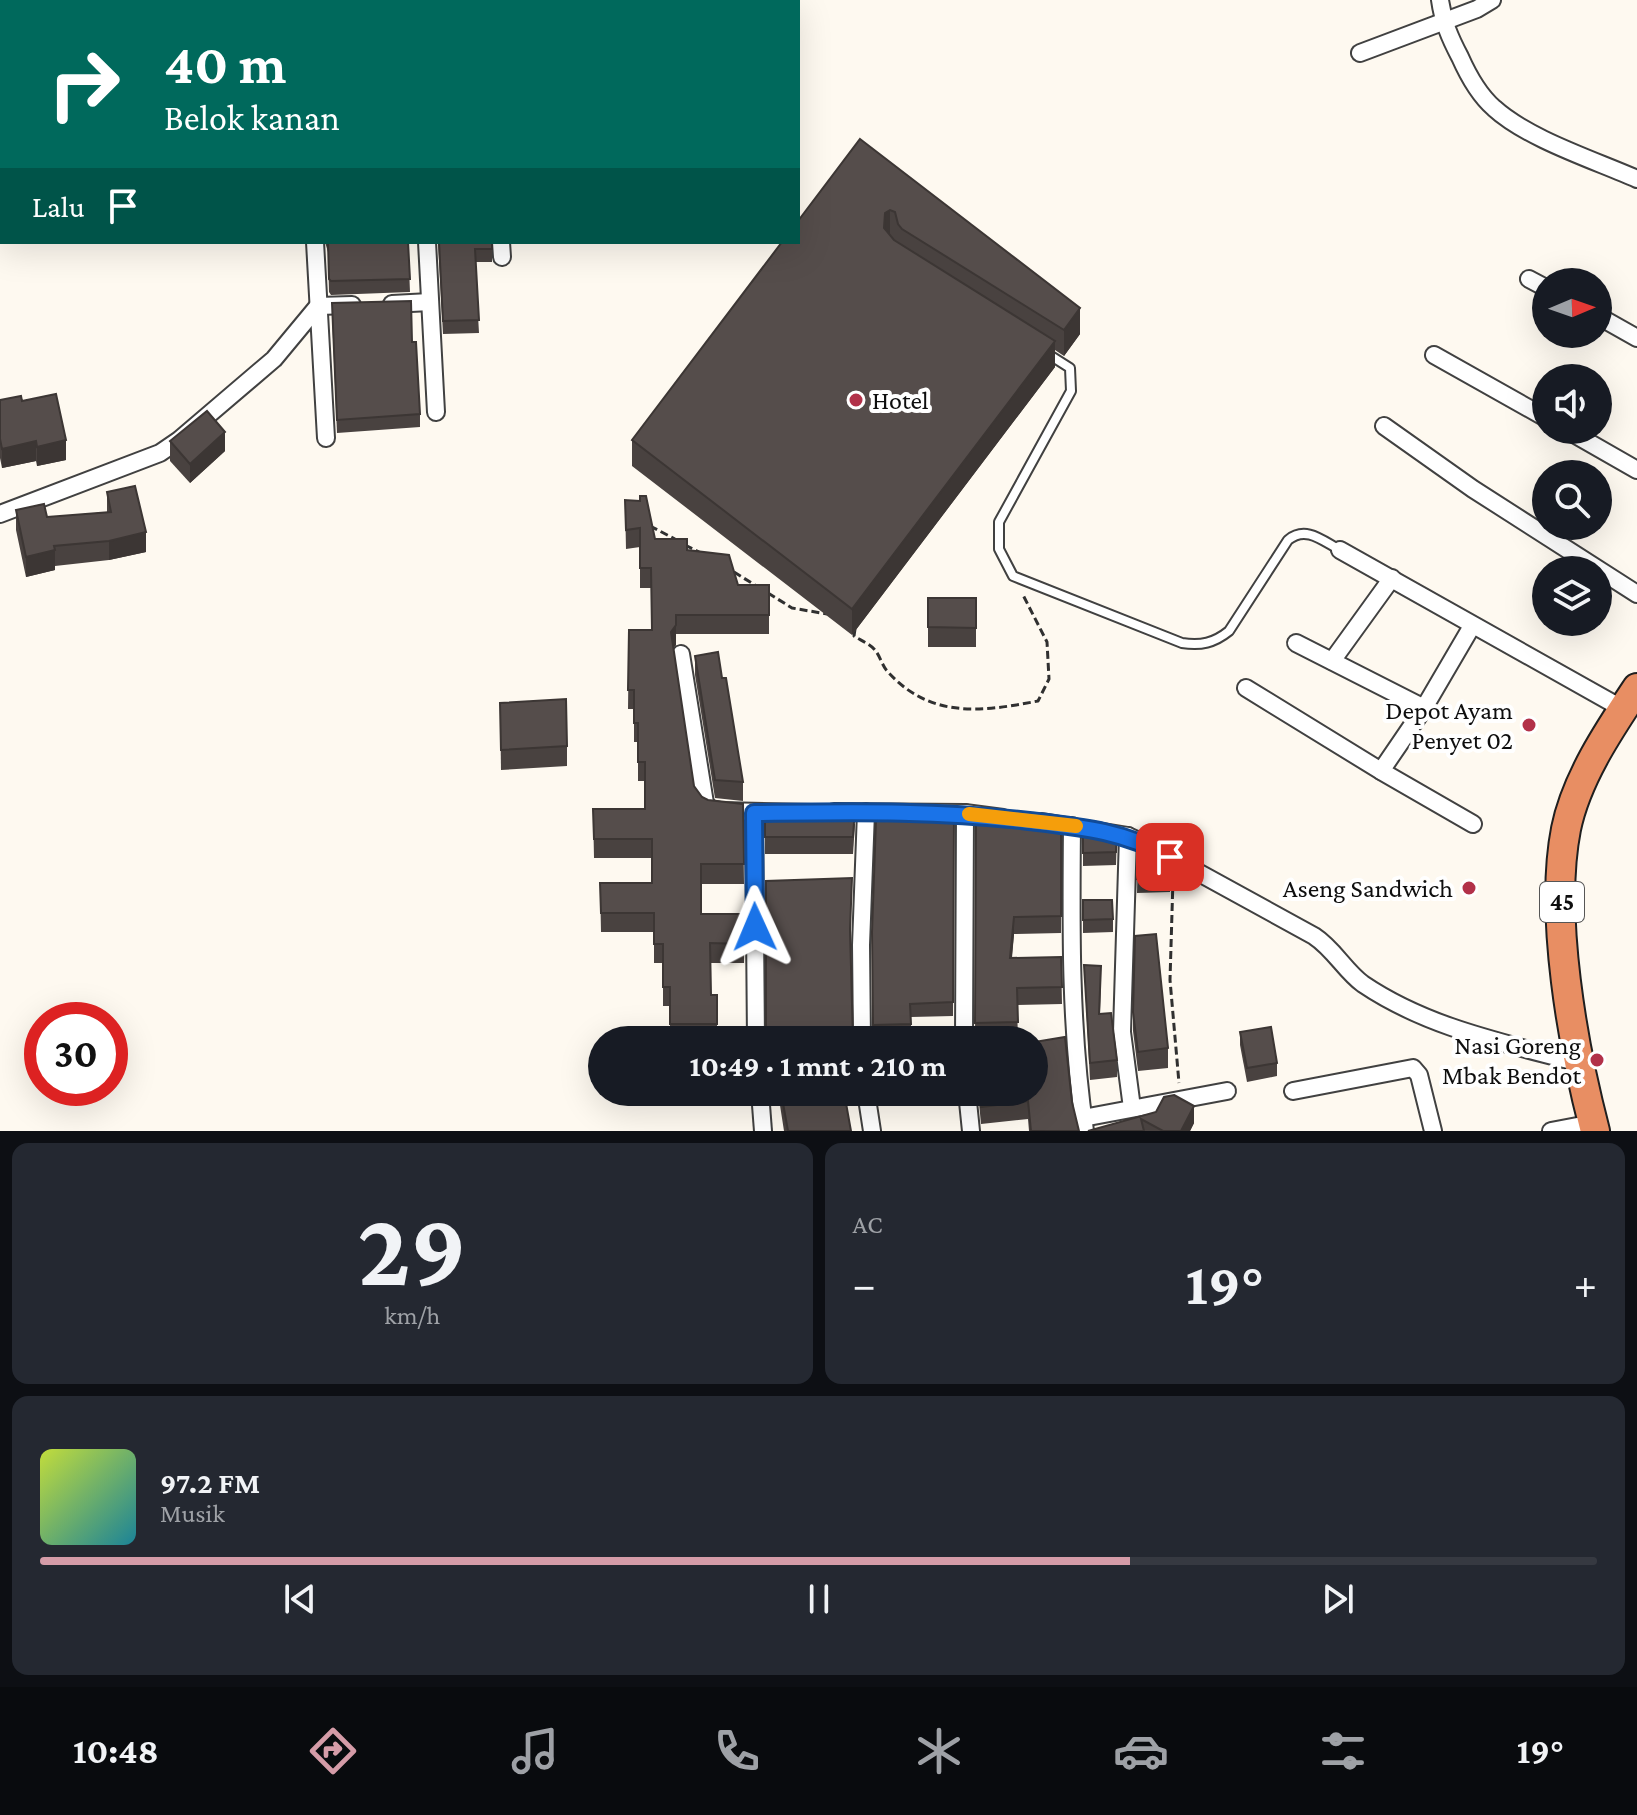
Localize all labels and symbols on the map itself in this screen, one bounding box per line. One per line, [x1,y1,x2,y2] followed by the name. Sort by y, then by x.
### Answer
[1532,268,1612,348] north arrow
[872,386,929,415] place label: Hotel
[847,391,865,409] marker: Hotel
[1385,696,1513,755] place label: Depot Ayam Penyet 02
[1520,716,1538,734] marker: Depot Ayam Penyet 02
[1136,823,1204,891] pin
[1283,874,1453,903] place label: Aseng Sandwich
[1460,879,1478,897] marker: Aseng Sandwich
[1540,882,1584,922] road number: 45
[713,885,797,969] position arrow
[24,1002,128,1106] speed limit sign: 30
[1442,1031,1581,1090] place label: Nasi Goreng Mbak Bendot
[1588,1051,1606,1069] marker: Nasi Goreng Mbak Bendot

